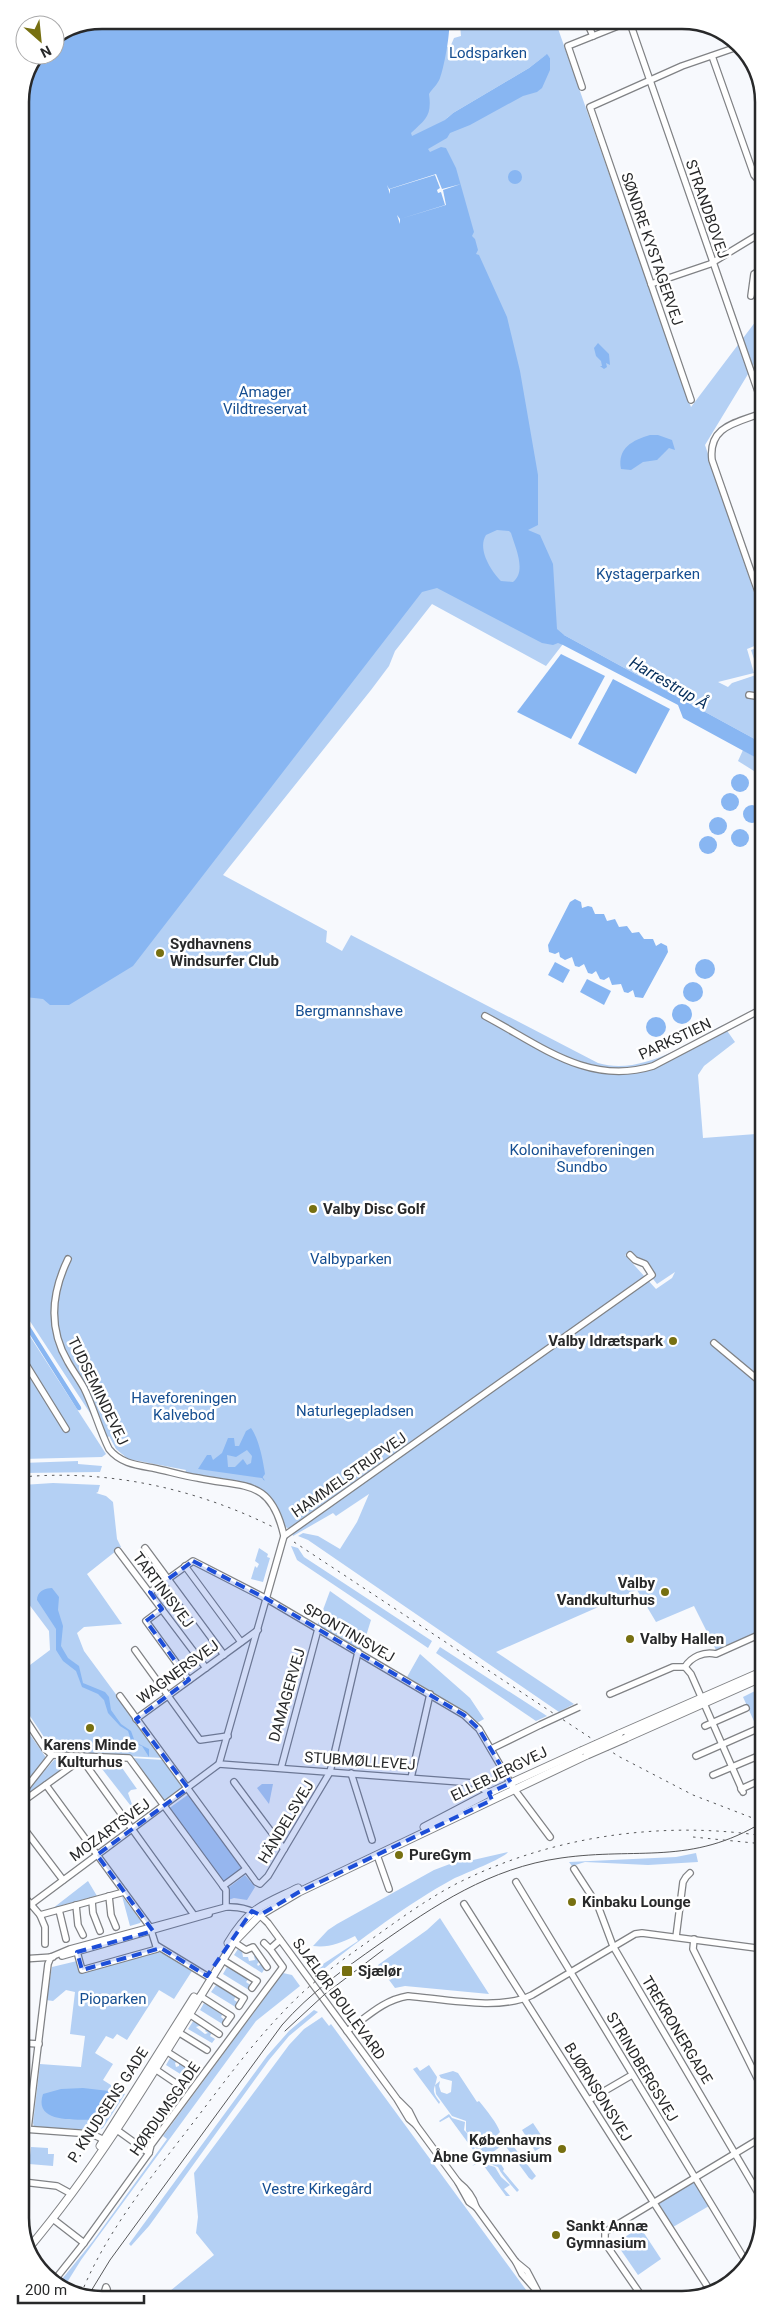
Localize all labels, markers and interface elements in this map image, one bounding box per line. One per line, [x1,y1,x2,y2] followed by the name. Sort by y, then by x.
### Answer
[15,15,65,65] north arrow
[38,42,54,61] text: N
[449,44,527,62] park label: Lodsparken
[682,157,732,261] street label: STRANDBOVEJ
[617,170,687,328] street label: SØNDRE KYSTAGERVEJ
[223,383,307,418] park label: Amager Vildtreservat
[596,565,700,583] park label: Kystagerparken
[626,652,712,713] water label: Harrestrup Å
[170,935,279,970] place label: Sydhavnens Windsurfer Club
[154,947,166,959] marker: Sydhavnens Windsurfer Club
[295,1002,403,1020] park label: Bergmannshave
[636,1014,714,1064] street label: PARKSTIEN
[510,1141,654,1176] park label: Kolonihaveforeningen Sundbo
[323,1200,426,1218] place label: Valby Disc Golf
[307,1203,319,1215] marker: Valby Disc Golf
[310,1250,392,1268] park label: Valbyparken
[548,1332,664,1350] place label: Valby Idrætspark
[64,1334,132,1448] street label: TUDSEMINDEVEJ
[667,1335,679,1347] marker: Valby Idrætspark
[131,1389,237,1424] park label: Haveforeningen Kalvebod
[296,1402,414,1420] park label: Naturlegepladsen
[288,1429,410,1521] street label: HAMMELSTRUPVEJ
[129,1549,197,1631] street label: TARTINISVEJ
[557,1574,655,1609] place label: Valby Vandkulturhus
[659,1586,671,1598] marker: Valby Vandkulturhus
[300,1600,398,1666] street label: SPONTINISVEJ
[640,1630,724,1648] place label: Valby Hallen
[624,1633,636,1645] marker: Valby Hallen
[134,1636,222,1708] street label: WAGNERSVEJ
[265,1646,309,1744] street label: DAMAGERVEJ
[84,1722,96,1734] marker: Karens Minde Kulturhus
[44,1736,136,1771] place label: Karens Minde Kulturhus
[448,1743,550,1805] street label: ELLEBJERGVEJ
[304,1748,416,1774] street label: STUBMØLLEVEJ
[254,1777,318,1867] street label: HÄNDELSVEJ
[66,1795,154,1865] street label: MOZARTSVEJ
[409,1846,471,1864] place label: PureGym
[393,1849,405,1861] marker: PureGym
[582,1893,691,1911] place label: Kinbaku Lounge
[566,1896,578,1908] marker: Kinbaku Lounge
[289,1935,389,2063] street label: SJÆLØR BOULEVARD
[358,1962,402,1980] place label: Sjælør
[340,1964,354,1978] marker: Sjælør
[638,1973,717,2088] street label: TREKRONERGADE
[79,1990,147,2008] park label: Pioparken
[602,2009,682,2125] street label: STRINDBERGSVEJ
[560,2039,636,2145] street label: BJØRNSONSVEJ
[64,2044,152,2166] street label: P. KNUDSENS GADE
[126,2058,204,2159] street label: HØRDUMSGADE
[433,2131,552,2166] place label: Københavns Åbne Gymnasium
[556,2143,568,2155] marker: Københavns Åbne Gymnasium
[262,2180,372,2198] park label: Vestre Kirkegård
[566,2217,648,2252] place label: Sankt Annæ Gymnasium
[550,2229,562,2241] marker: Sankt Annæ Gymnasium
[18,2272,144,2304] scale bar
[25,2281,67,2299] text: 200 m

